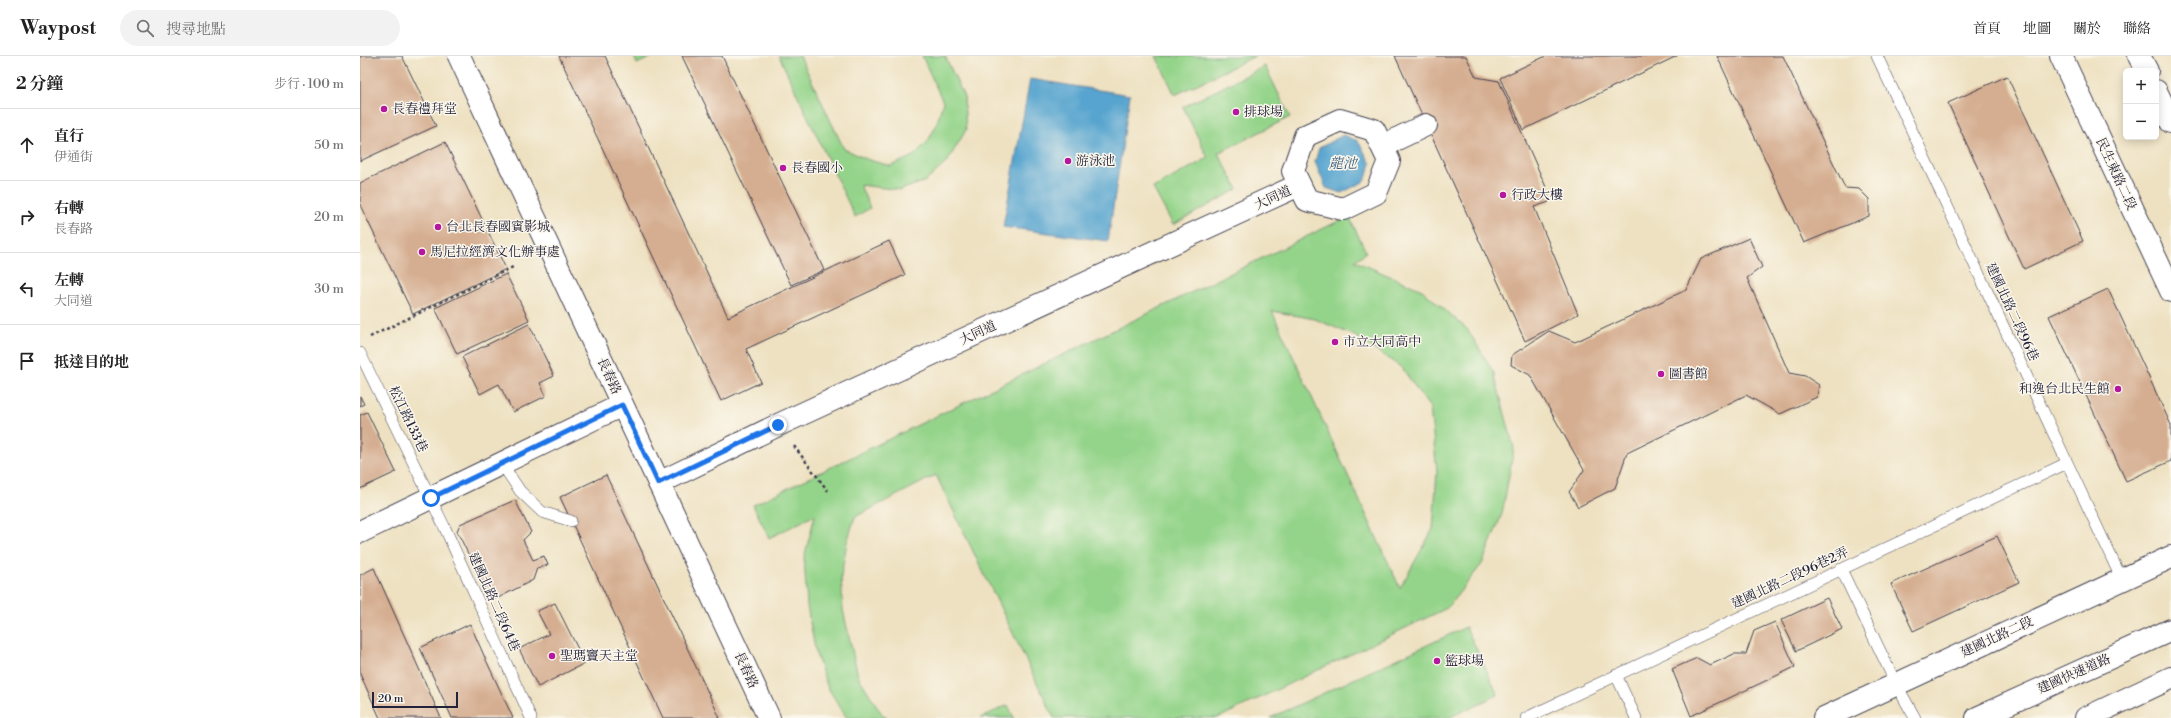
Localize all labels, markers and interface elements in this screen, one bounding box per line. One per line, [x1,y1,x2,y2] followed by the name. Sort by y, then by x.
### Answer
[120,10,400,46] search box
[20,16,96,40] text: Waypost
[134,17,156,39] icon: search
[166,20,226,39] text: 搜尋地點
[1973,20,2001,38] text: 首頁
[2023,20,2051,38] text: 地圖
[2073,20,2101,38] text: 關於
[2123,20,2151,38] text: 聯絡
[2123,68,2159,140] map controls
[2123,68,2159,104] button: +
[16,73,63,95] text: 2 分鐘
[274,76,344,92] text: 步行 · 100 m
[392,101,457,117] place label: 長春禮拜堂
[379,104,389,114] marker: 長春禮拜堂
[1244,104,1283,120] place label: 排球場
[2123,104,2159,140] button: −
[1231,107,1241,117] marker: 排球場
[54,127,84,146] text: 直行
[16,134,38,156] icon: ahead
[2092,135,2140,213] street label: 民生東路二段
[314,137,344,153] text: 50 m
[54,149,93,165] text: 伊通街
[1076,153,1115,169] place label: 游泳池
[1329,155,1359,173] water label: 龍池
[1063,156,1073,166] marker: 游泳池
[791,160,843,176] place label: 長春國小
[778,163,788,173] marker: 長春國小
[1252,183,1294,213] street label: 大同道
[1511,187,1563,203] place label: 行政大樓
[1498,190,1508,200] marker: 行政大樓
[54,199,84,218] text: 右轉
[16,206,38,228] icon: right
[314,209,344,225] text: 20 m
[446,219,550,235] place label: 台北長春國賓影城
[54,221,93,237] text: 長春路
[433,222,443,232] marker: 台北長春國賓影城
[430,244,560,260] place label: 馬尼拉經濟文化辦事處
[417,247,427,257] marker: 馬尼拉經濟文化辦事處
[1982,260,2042,364] street label: 建國北路二段96巷
[54,271,84,290] text: 左轉
[16,278,38,300] icon: left
[314,281,344,297] text: 30 m
[54,293,93,309] text: 大同道
[957,318,999,348] street label: 大同道
[1343,334,1421,350] place label: 市立大同高中
[1330,337,1340,347] marker: 市立大同高中
[16,350,38,372] icon: arrive
[54,353,129,372] text: 抵達目的地
[594,355,624,397] street label: 長春路
[1669,366,1708,382] place label: 圖書館
[1656,369,1666,379] marker: 圖書館
[2019,381,2110,397] place label: 和逸台北民生館
[385,383,431,455] street label: 松江路133巷
[2113,384,2123,394] marker: 和逸台北民生館
[769,416,787,434] route end
[422,489,440,507] route start
[1729,544,1851,612] street label: 建國北路二段96巷2弄
[465,550,523,654] street label: 建國北路二段64巷
[1958,613,2036,661] street label: 建國北路二段
[560,648,638,664] place label: 聖瑪竇天主堂
[731,649,761,691] street label: 長春路
[547,651,557,661] marker: 聖瑪竇天主堂
[2035,651,2113,697] street label: 建國快速道路
[1445,653,1484,669] place label: 籃球場
[1432,656,1442,666] marker: 籃球場
[372,690,458,709] scale bar
[378,692,403,706] text: 20 m

